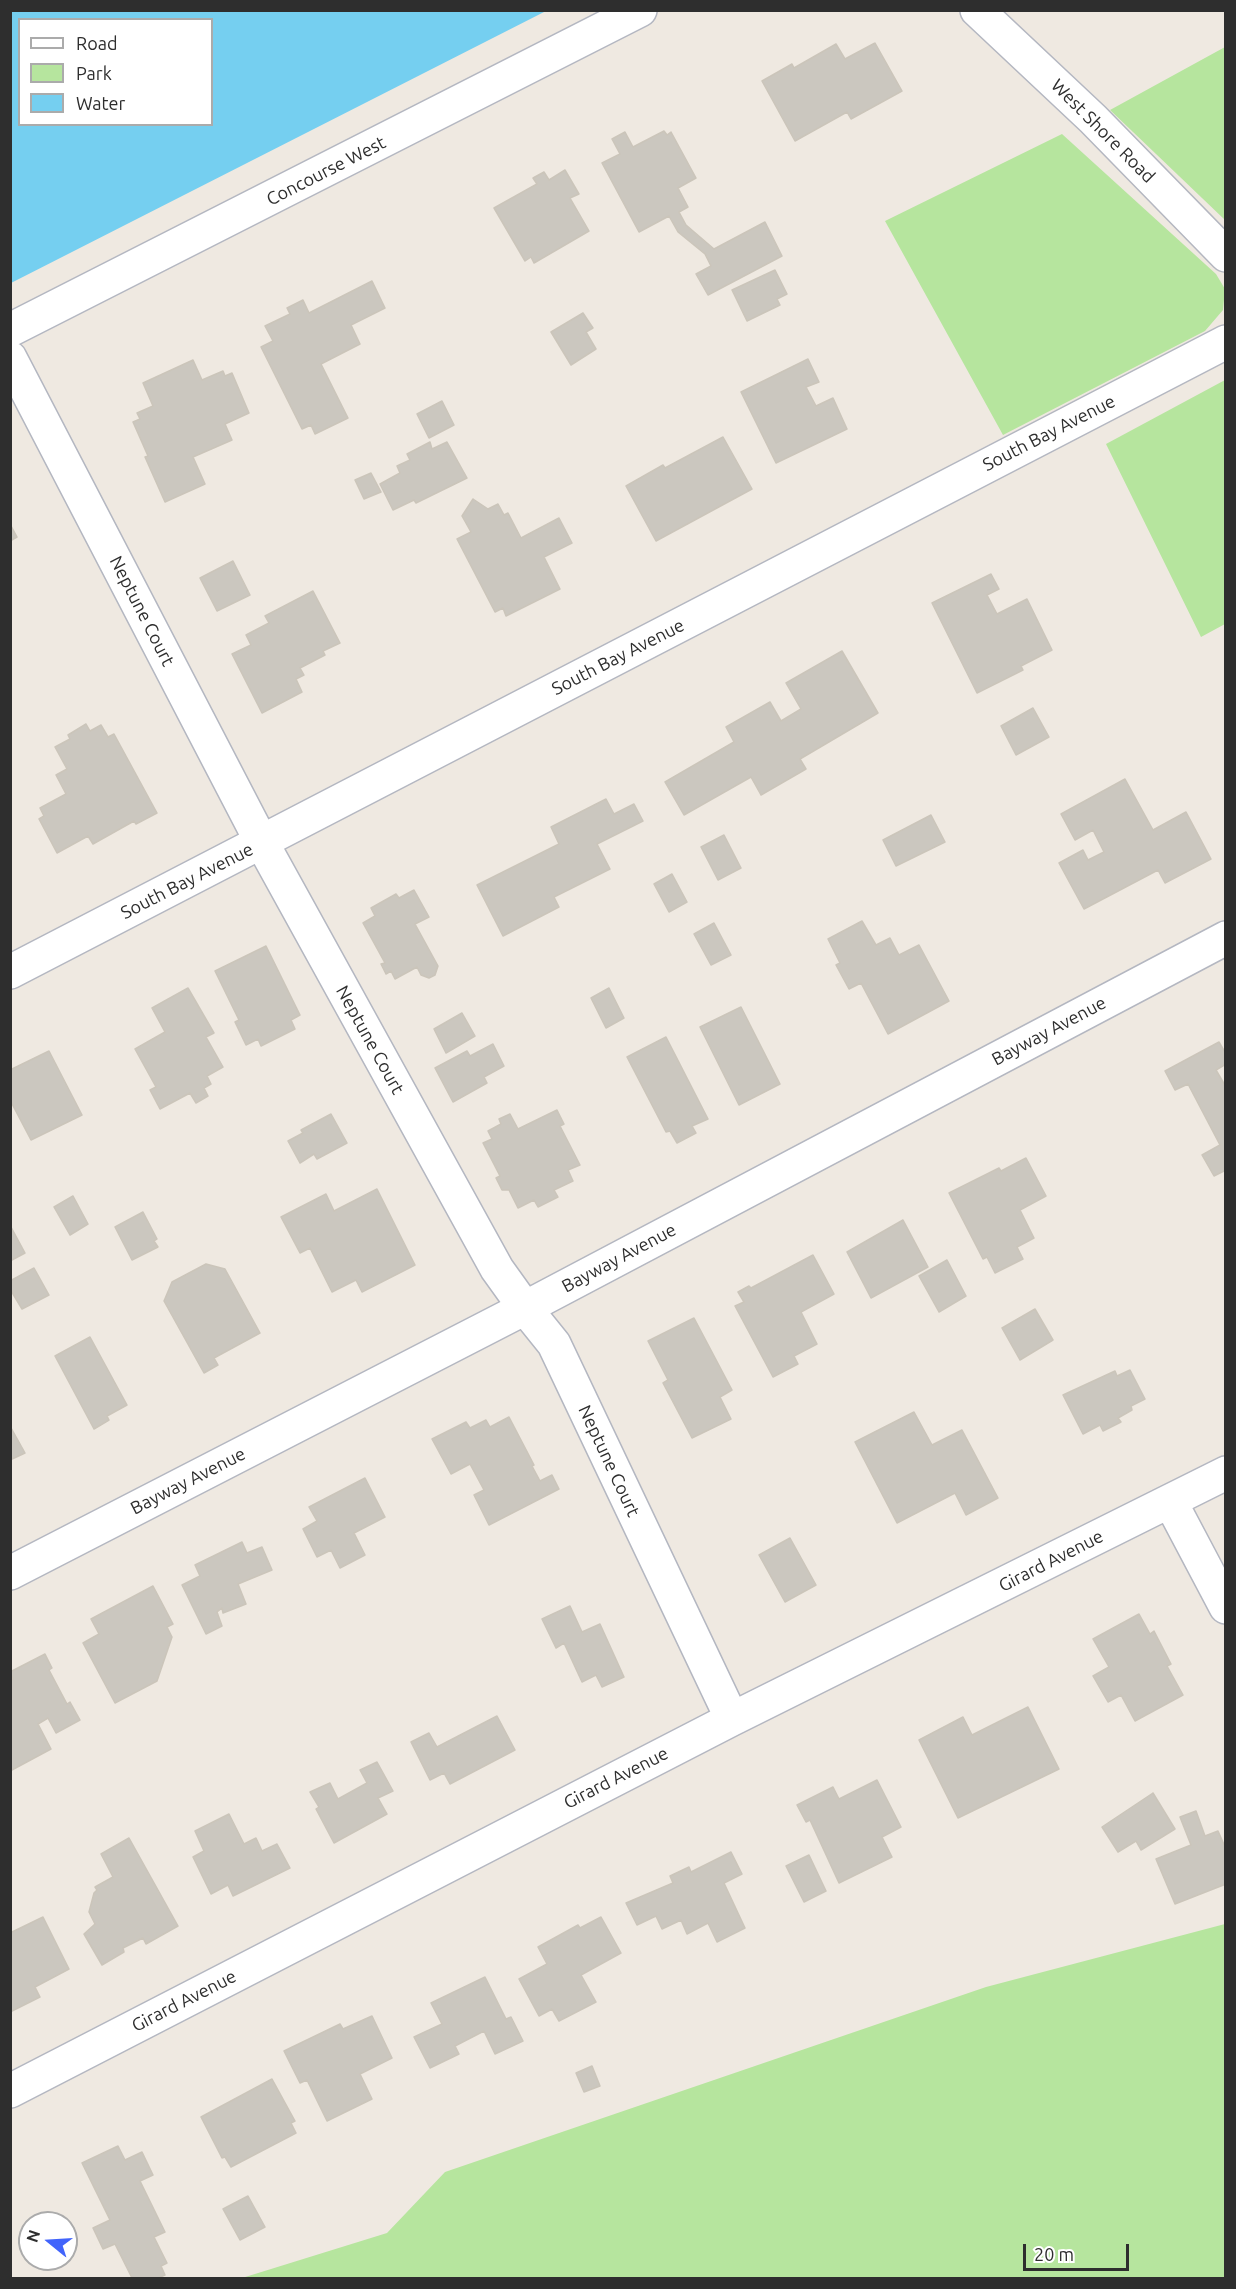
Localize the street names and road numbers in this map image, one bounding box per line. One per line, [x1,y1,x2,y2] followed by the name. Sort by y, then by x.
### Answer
[1047,75,1159,187] street label: West Shore Road
[263,132,389,210] street label: Concourse West
[979,390,1119,476] street label: South Bay Avenue
[105,552,179,670] street label: Neptune Court
[548,614,688,700] street label: South Bay Avenue
[117,838,257,924] street label: South Bay Avenue
[331,982,409,1098] street label: Neptune Court
[988,992,1110,1070] street label: Bayway Avenue
[558,1219,680,1297] street label: Bayway Avenue
[574,1402,644,1520] street label: Neptune Court
[127,1443,249,1519] street label: Bayway Avenue
[995,1525,1107,1597] street label: Girard Avenue
[560,1742,672,1814] street label: Girard Avenue
[128,1965,240,2037] street label: Girard Avenue

